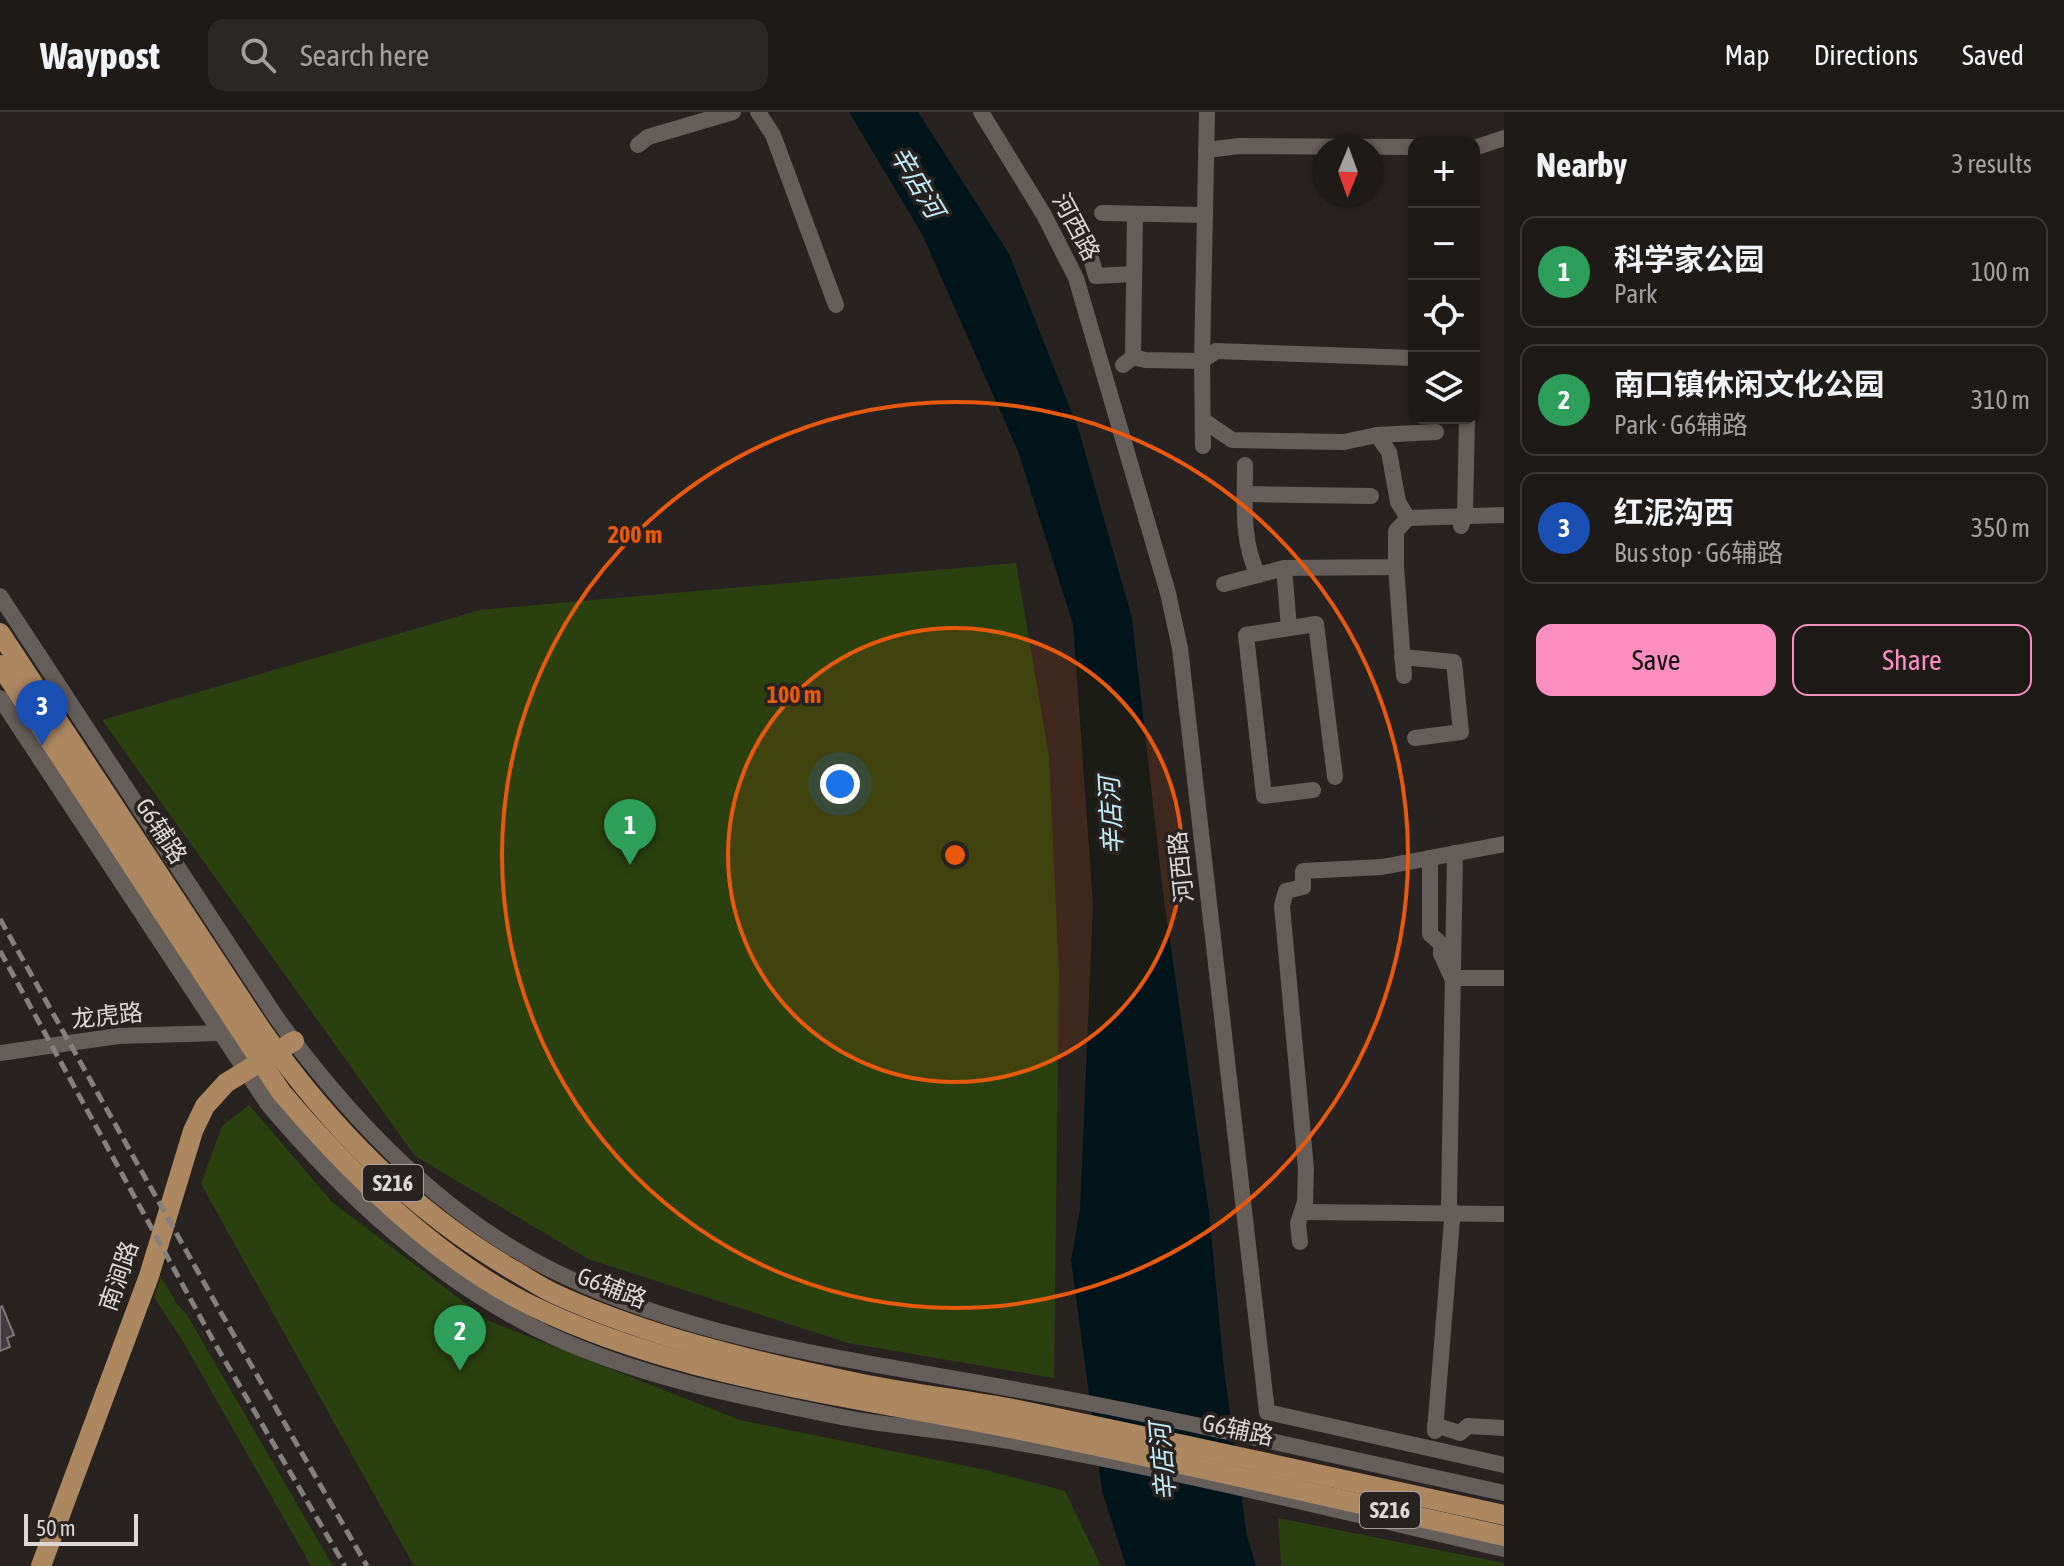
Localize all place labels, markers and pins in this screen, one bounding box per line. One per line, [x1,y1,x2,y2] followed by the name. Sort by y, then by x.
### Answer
[16,680,68,746] pin: 3
[604,799,656,865] pin: 1
[941,841,969,869] centre of rings
[434,1305,486,1371] pin: 2

